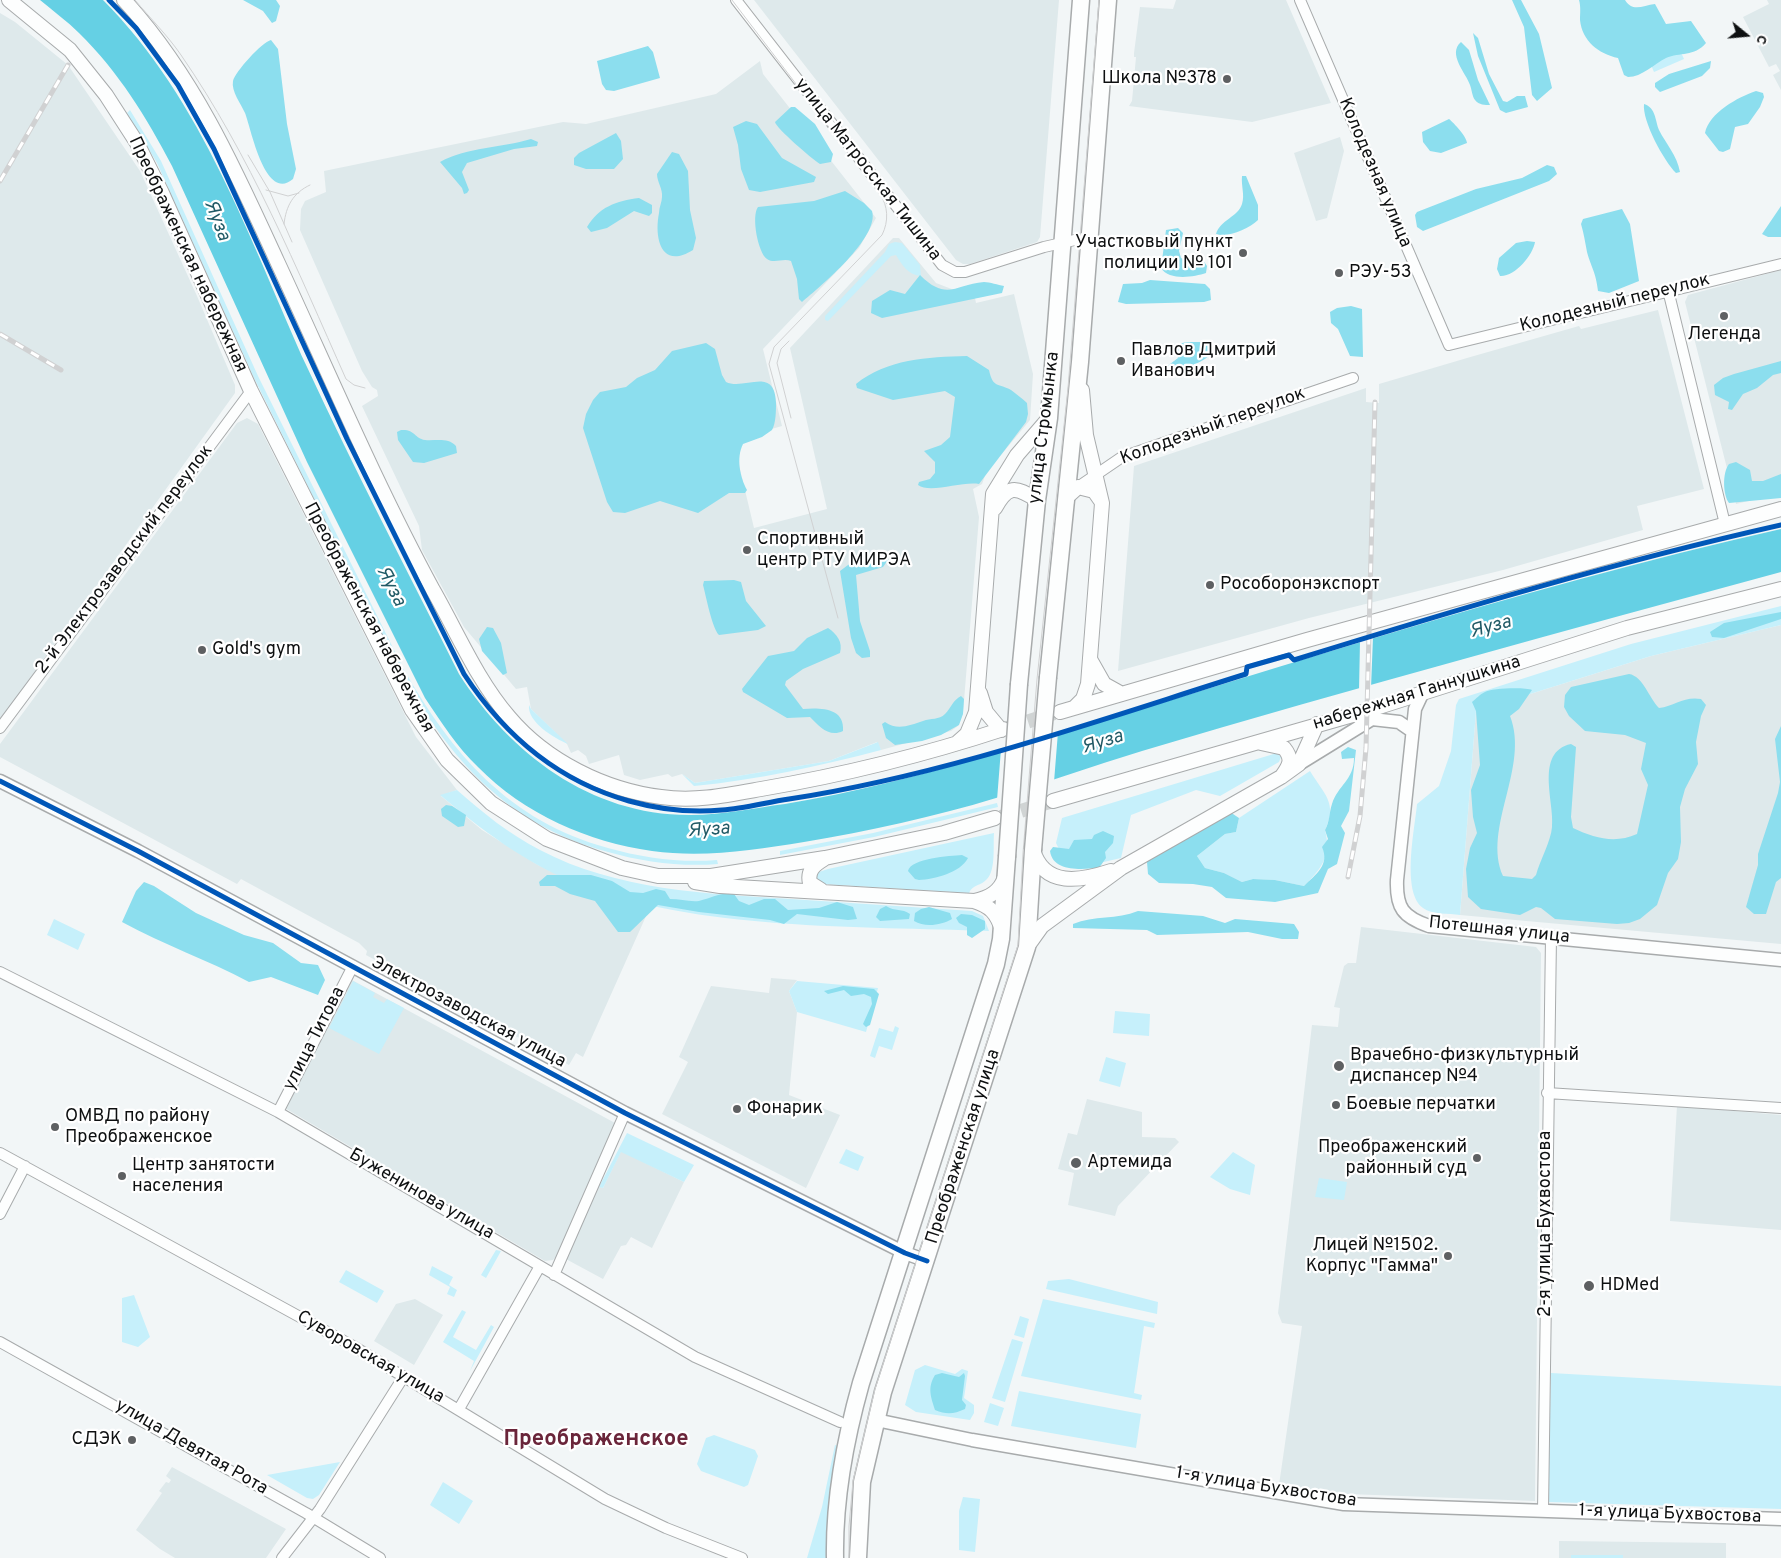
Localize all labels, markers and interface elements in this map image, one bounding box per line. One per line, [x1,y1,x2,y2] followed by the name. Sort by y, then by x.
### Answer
[1721,10,1771,60] north arrow
[1751,33,1770,46] text: С
[1102,68,1217,90] place label: Школа №378
[1221,73,1233,85] marker: Школа №378
[789,74,945,266] street label: улица Матросская Тишина
[1333,95,1415,251] street label: Колодезная улица
[123,134,251,376] street label: Преображенская набережная
[198,198,234,244] water label: Яуза
[1075,232,1233,274] place label: Участковый пункт полиции № 101
[1237,247,1249,259] marker: Участковый пункт полиции № 101
[1349,262,1412,284] place label: РЭУ-53
[1333,267,1345,279] marker: РЭУ-53
[1518,270,1712,338] street label: Колодезный переулок
[1718,310,1730,322] marker: Легенда
[1687,324,1761,346] place label: Легенда
[1131,340,1276,382] place label: Павлов Дмитрий Иванович
[1025,351,1065,505] street label: улица Стромынка
[1115,355,1127,367] marker: Павлов Дмитрий Иванович
[1118,384,1308,470] street label: Колодезный переулок
[32,441,218,679] street label: 2-й Электрозаводский переулок
[298,499,438,737] street label: Преображенская набережная
[757,529,911,572] place label: Спортивный центр РТУ МИРЭА
[741,544,753,556] marker: Спортивный центр РТУ МИРЭА
[370,563,410,611] water label: Яуза
[1220,574,1380,596] place label: Рособоронэкспорт
[1204,579,1216,591] marker: Рособоронэкспорт
[1468,612,1514,644] water label: Яуза
[212,639,301,661] place label: Gold's gym
[196,644,208,656] marker: Gold's gym
[1311,652,1523,736] street label: набережная Ганнушкина
[1080,726,1126,760] water label: Яуза
[687,818,731,844] water label: Яуза
[1427,913,1571,949] street label: Потешная улица
[367,952,569,1074] street label: Электрозаводская улица
[280,983,350,1095] street label: улица Титова
[1350,1045,1579,1088] place label: Врачебно-физкультурный диспансер №4
[922,1047,1006,1247] street label: Преображенская улица
[1332,1059,1346,1073] marker: Врачебно-физкультурный диспансер №4
[1346,1094,1496,1116] place label: Боевые перчатки
[747,1098,823,1120] place label: Фонарик
[1330,1099,1342,1111] marker: Боевые перчатки
[731,1103,743,1115] marker: Фонарик
[65,1106,212,1148] place label: ОМВД по району Преображенское
[49,1121,61,1133] marker: ОМВД по району Преображенское
[1535,1131,1557,1317] street label: 2-я улица Бухвостова
[1318,1137,1467,1180] place label: Преображенский районный суд
[345,1145,497,1245] street label: Буженинова улица
[1087,1152,1172,1174] place label: Артемида
[1471,1152,1483,1164] marker: Преображенский районный суд
[132,1155,275,1198] place label: Центр занятости населения
[1069,1156,1083,1170] marker: Артемида
[116,1170,128,1182] marker: Центр занятости населения
[1306,1235,1438,1278] place label: Лицей №1502. Корпус "Гамма"
[1442,1250,1454,1262] marker: Лицей №1502. Корпус "Гамма"
[1600,1275,1659,1297] place label: HDMed
[1582,1279,1596,1293] marker: HDMed
[292,1307,448,1409] street label: Суворовская улица
[111,1395,271,1501] street label: улица Девятая Рота
[503,1428,689,1454] district label: Преображенское
[71,1429,122,1451] place label: СДЭК
[126,1434,138,1446] marker: СДЭК
[1174,1463,1358,1513] street label: 1-я улица Бухвостова
[1578,1501,1762,1529] street label: 1-я улица Бухвостова

